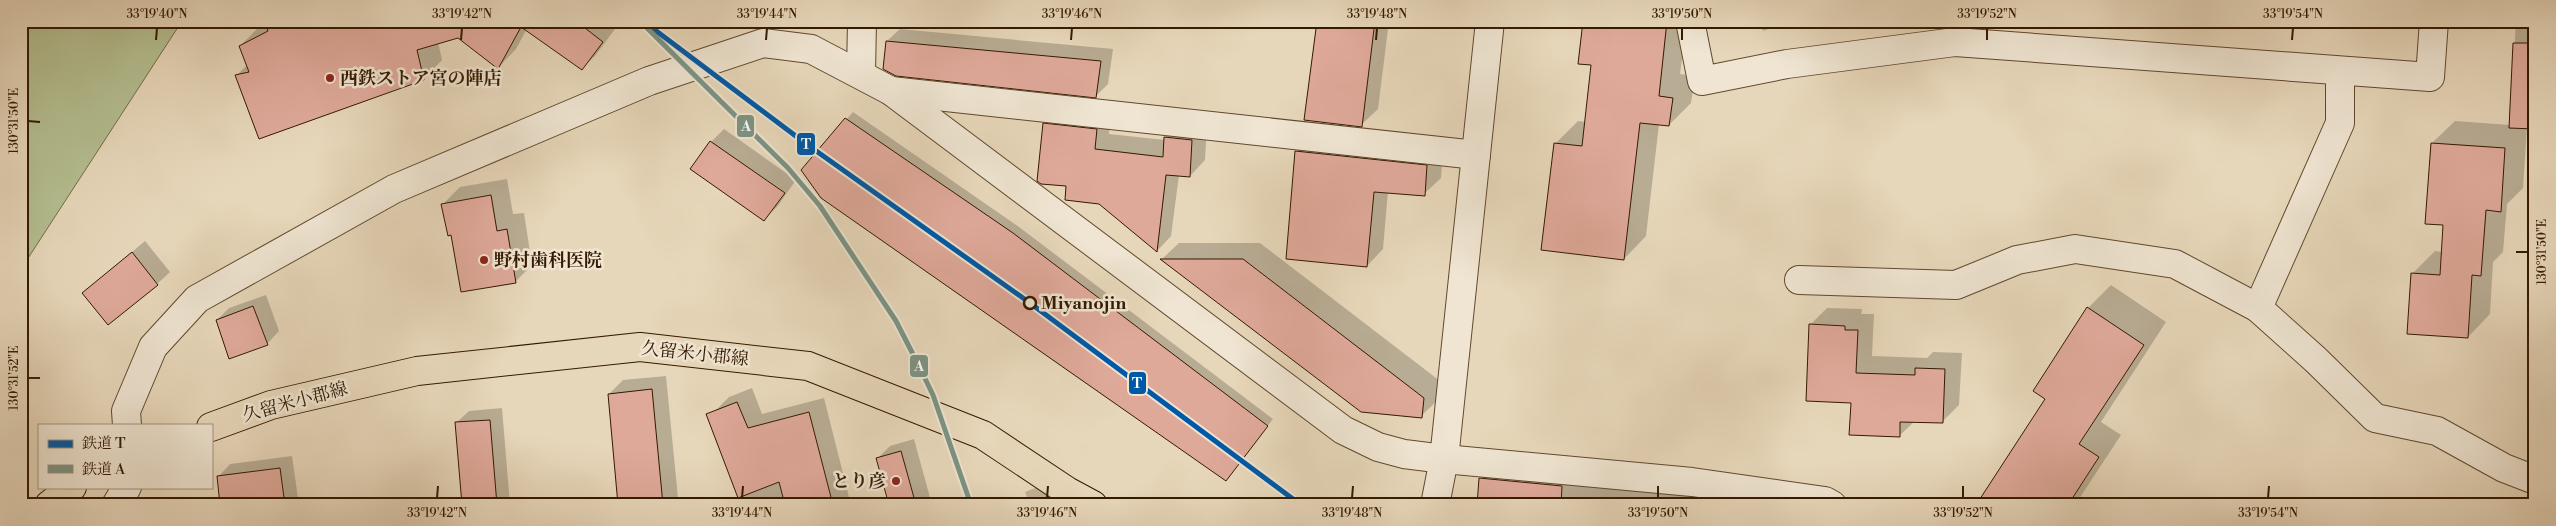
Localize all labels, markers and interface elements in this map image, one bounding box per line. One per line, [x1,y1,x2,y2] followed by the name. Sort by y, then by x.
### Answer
[126,7,188,22] text: 33°19'40"N
[432,7,492,22] text: 33°19'42"N
[737,7,797,22] text: 33°19'44"N
[1042,7,1102,22] text: 33°19'46"N
[1347,7,1407,22] text: 33°19'48"N
[1652,7,1712,22] text: 33°19'50"N
[1957,7,2017,22] text: 33°19'52"N
[2263,7,2323,22] text: 33°19'54"N
[340,67,501,90] place label: 西鉄ストア宮の陣店
[324,72,336,84] marker: 西鉄ストア宮の陣店
[7,88,22,154] text: 130°31'50"E
[736,114,755,138] line badge: A
[740,118,752,136] text: A
[796,132,816,156] line badge: T
[801,136,811,154] text: T
[2535,219,2550,285] text: 130°31'50"E
[494,249,602,272] place label: 野村歯科医院
[478,254,490,266] marker: 野村歯科医院
[1041,292,1126,315] place label: Miyanojin
[1023,296,1037,310] marker: Miyanojin
[640,337,750,371] street label: 久留米小郡線
[7,346,22,410] text: 130°31'52"E
[909,354,929,378] line badge: A
[913,358,925,376] text: A
[1128,371,1147,395] line badge: T
[1132,375,1142,393] text: T
[240,377,350,427] street label: 久留米小郡線
[38,424,212,488] legend
[82,434,126,453] text: 鉄道 T
[82,460,126,479] text: 鉄道 A
[832,470,886,493] place label: とり彦
[890,475,902,487] marker: とり彦
[407,506,467,521] text: 33°19'42"N
[712,506,772,521] text: 33°19'44"N
[1017,506,1077,521] text: 33°19'46"N
[1322,506,1382,521] text: 33°19'48"N
[1628,506,1688,521] text: 33°19'50"N
[1933,506,1993,521] text: 33°19'52"N
[2238,506,2298,521] text: 33°19'54"N

